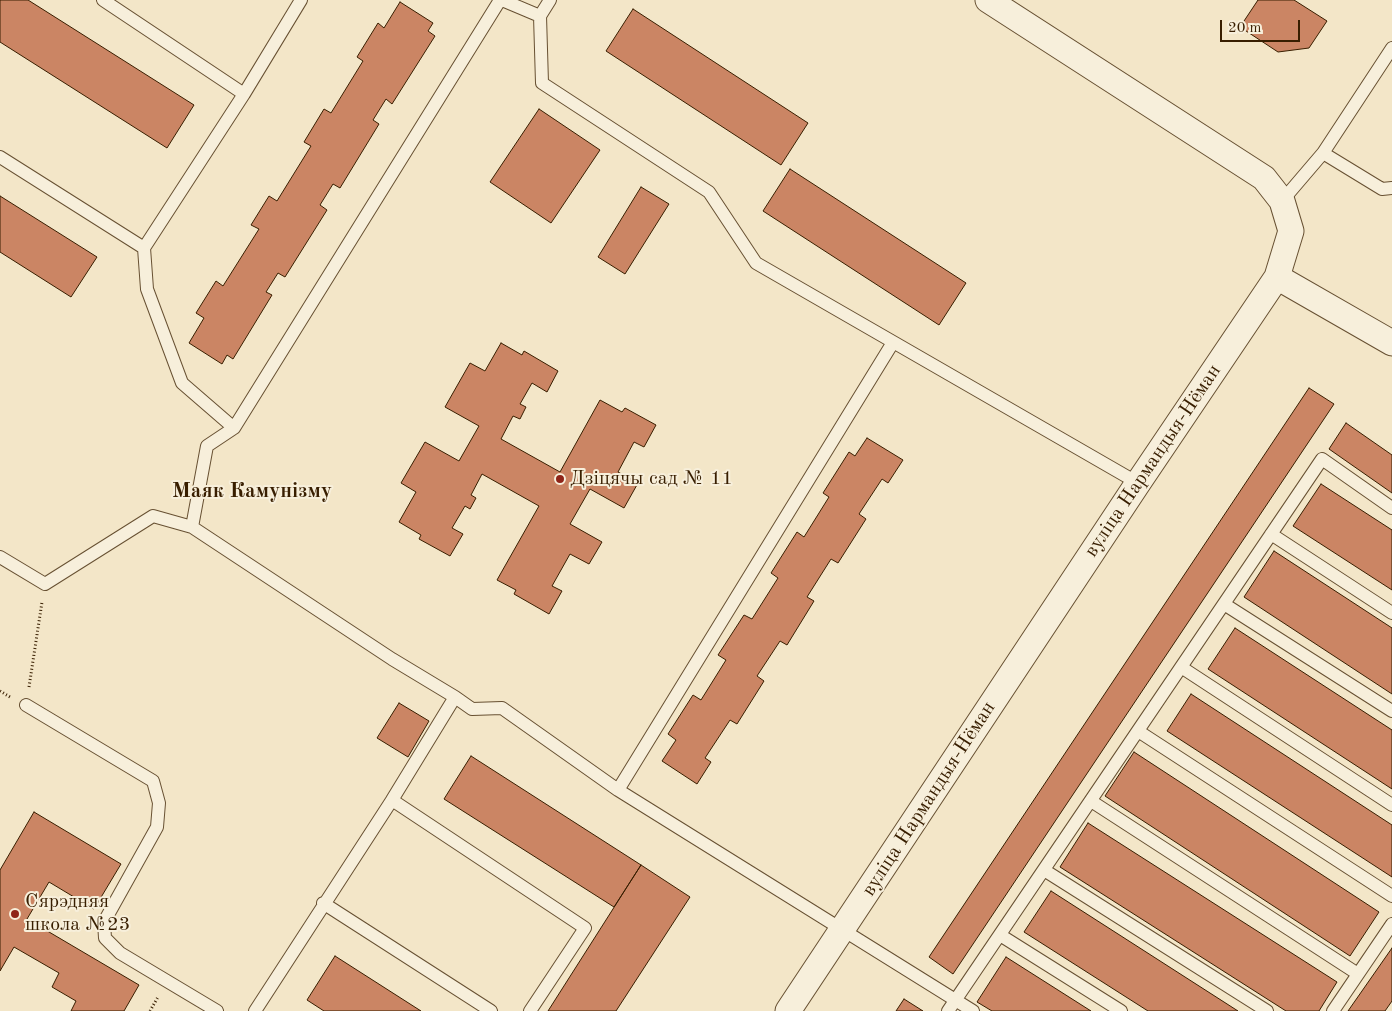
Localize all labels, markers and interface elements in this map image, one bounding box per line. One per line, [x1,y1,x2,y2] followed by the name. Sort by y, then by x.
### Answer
[1222,10,1302,42] scale bar
[1228,21,1262,36] text: 20 m
[1079,360,1227,562] street label: вуліца Нармандыя-Нёман
[570,467,733,491] place label: Дзіцячы сад № 11
[554,473,566,485] marker: Дзіцячы сад № 11
[172,478,332,504] district label: Маяк Камунізму
[857,697,1001,901] street label: вуліца Нармандыя-Нёман
[25,890,130,937] place label: Сярэдняя школа №23
[9,908,21,920] marker: Сярэдняя школа №23

